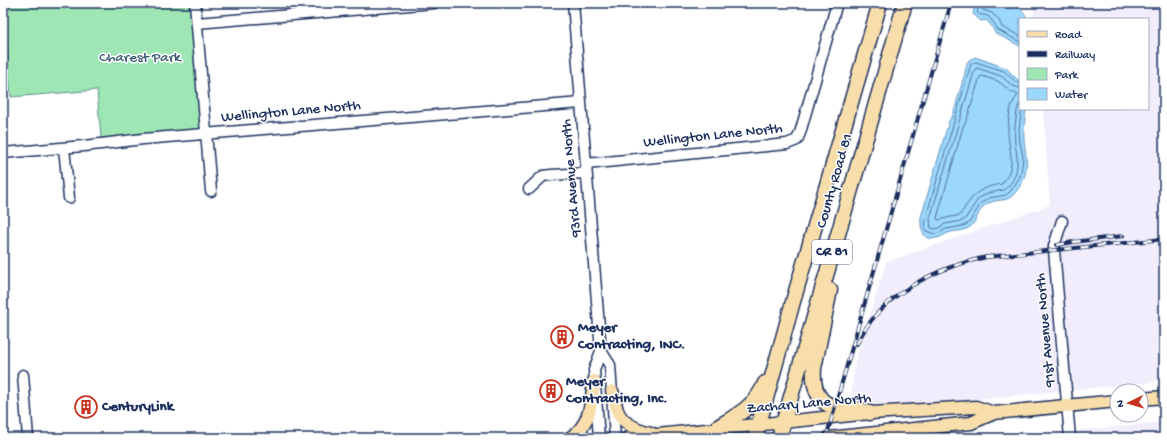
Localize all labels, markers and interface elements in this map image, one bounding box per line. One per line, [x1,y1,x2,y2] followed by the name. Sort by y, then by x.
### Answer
[1019,18,1149,110] legend
[1055,29,1082,43] text: Road
[99,49,182,67] park label: Charest Park
[1055,49,1095,63] text: Railway
[1054,69,1080,83] text: Park
[1055,89,1089,103] text: Water
[221,97,361,127] street label: Wellington Lane North
[558,118,586,239] street label: 93rd Avenue North
[642,120,784,152] street label: Wellington Lane North
[813,132,857,230] street label: County Road 81
[812,240,852,264] road number: CR 81
[1032,272,1060,389] street label: 91st Avenue North
[577,319,685,354] place label: Meyer Contracting, INC.
[549,324,575,350] building icon: Meyer Contracting, INC.
[565,373,668,408] place label: Meyer Contracting, Inc.
[538,378,564,404] building icon: Meyer Contracting, Inc.
[1109,383,1149,423] north arrow
[746,390,872,418] street label: Zachary Lane North
[73,394,99,420] building icon: CenturyLink
[101,398,176,416] place label: CenturyLink
[1115,400,1127,408] text: N

